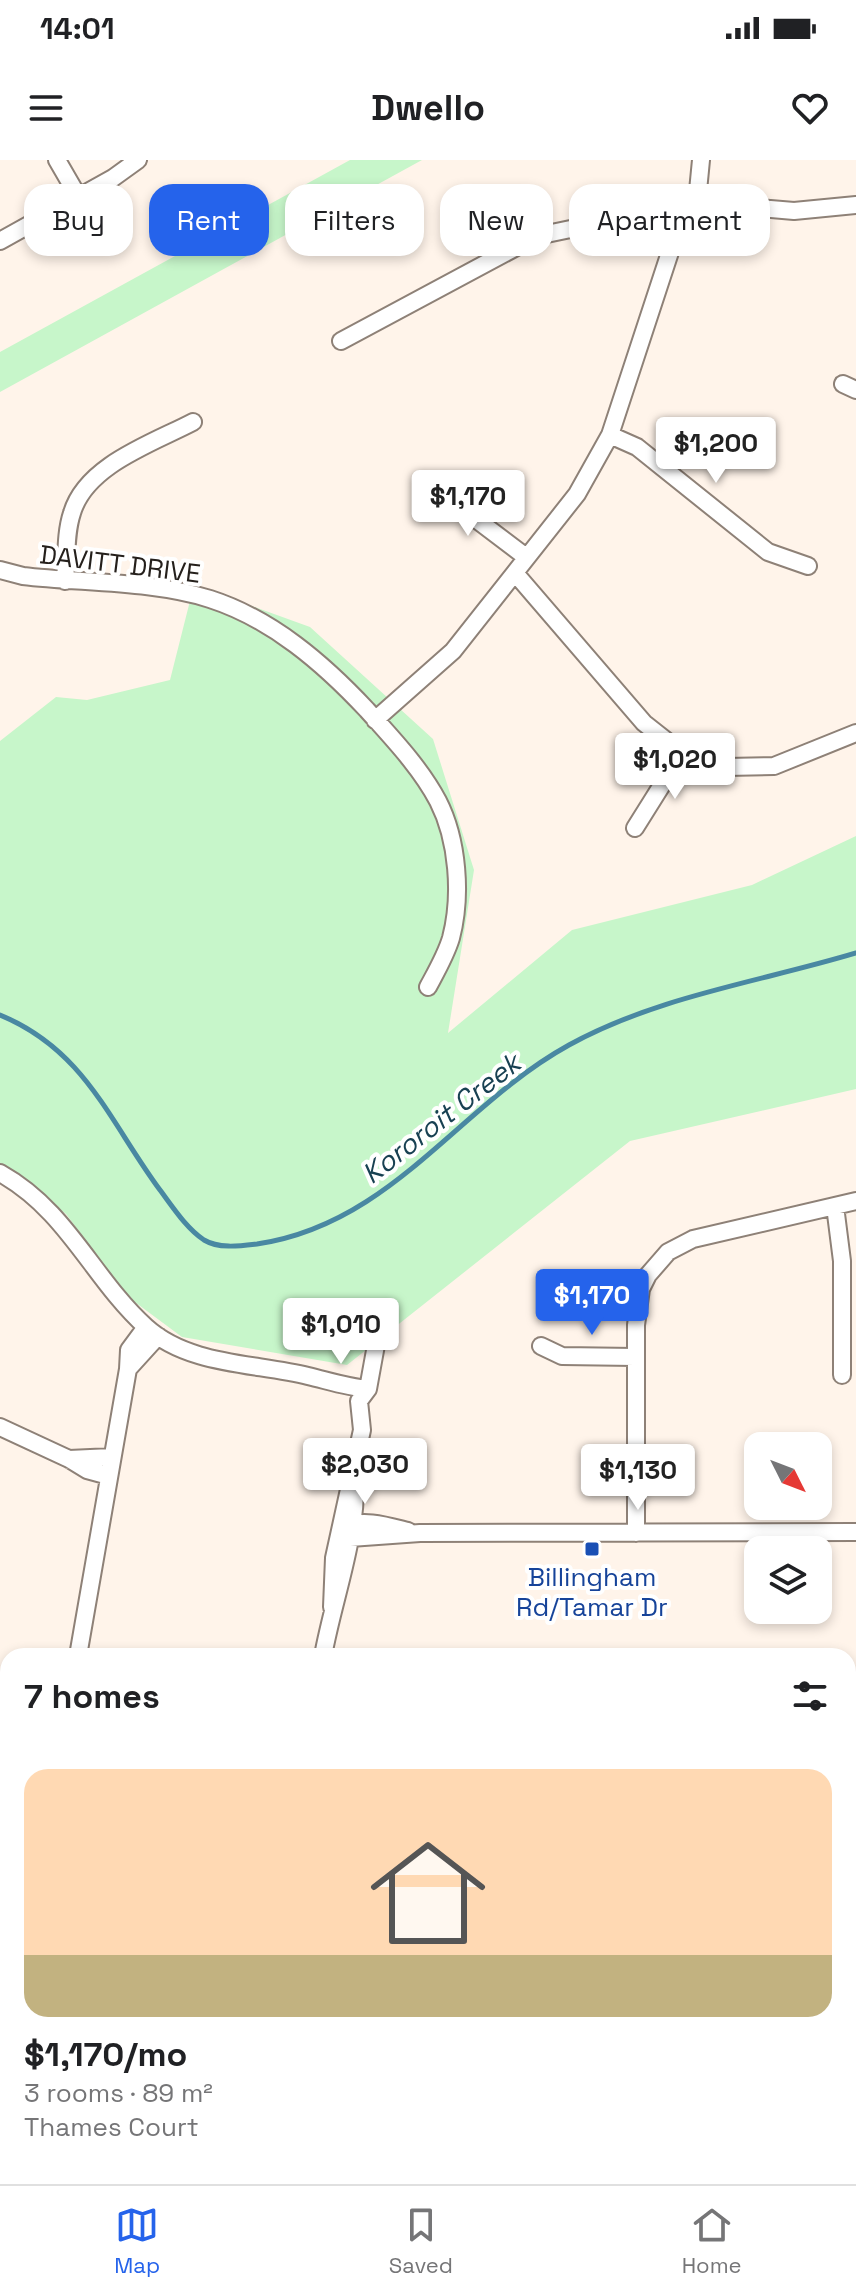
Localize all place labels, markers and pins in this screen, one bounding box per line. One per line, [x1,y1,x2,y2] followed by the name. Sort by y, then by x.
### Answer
[651,417,781,485] pin: $1,200
[403,470,533,538] pin: $1,170
[610,733,740,801] pin: $1,020
[527,1269,657,1337] pin: $1,170
[276,1298,406,1366] pin: $1,010
[300,1438,430,1506] pin: $2,030
[573,1444,703,1512] pin: $1,130
[583,1540,601,1558] marker: Billingham Rd/Tamar Dr
[516,1560,668,1624] place label: Billingham Rd/Tamar Dr

